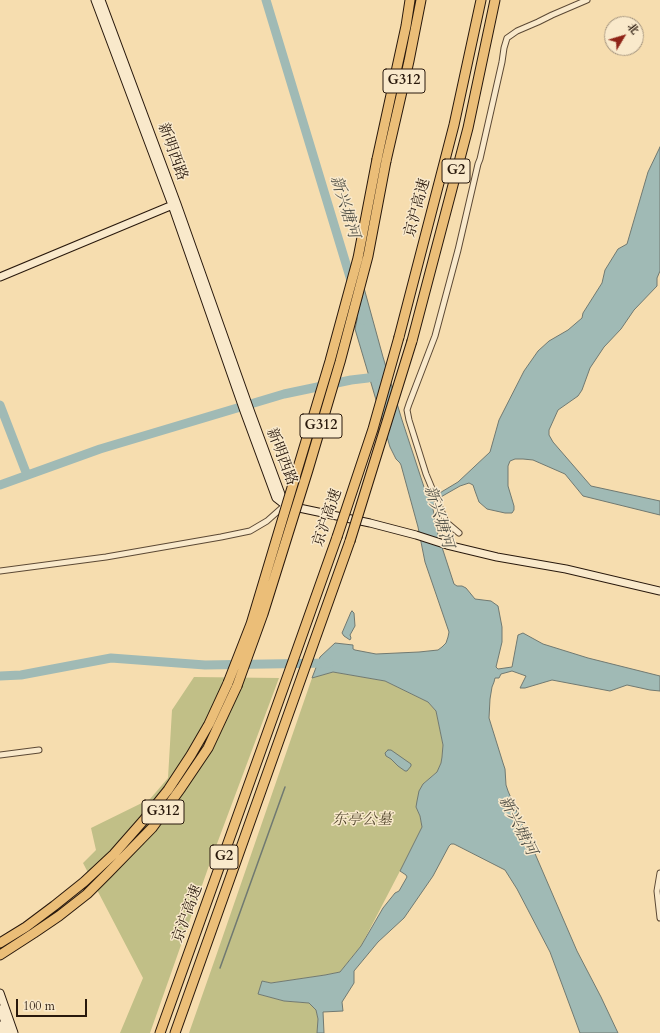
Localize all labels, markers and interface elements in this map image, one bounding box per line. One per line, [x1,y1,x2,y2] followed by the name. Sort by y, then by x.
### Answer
[604,16,644,56] north arrow
[624,20,642,38] text: 北
[383,69,425,93] road number: G312
[153,121,191,183] street label: 新明西路
[442,159,470,183] road number: G2
[325,174,363,240] water label: 新兴塘河
[402,177,434,239] street label: 京沪高速
[300,414,342,438] road number: G312
[262,426,300,488] street label: 新明西路
[419,484,457,550] water label: 新兴塘河
[310,487,346,549] street label: 京沪高速
[494,793,540,859] water label: 新兴塘河
[142,800,184,824] road number: G312
[332,812,392,830] park label: 东亭公墓
[210,845,238,869] road number: G2
[169,883,207,945] street label: 京沪高速
[18,991,89,1017] scale bar
[23,998,55,1014] text: 100 m

